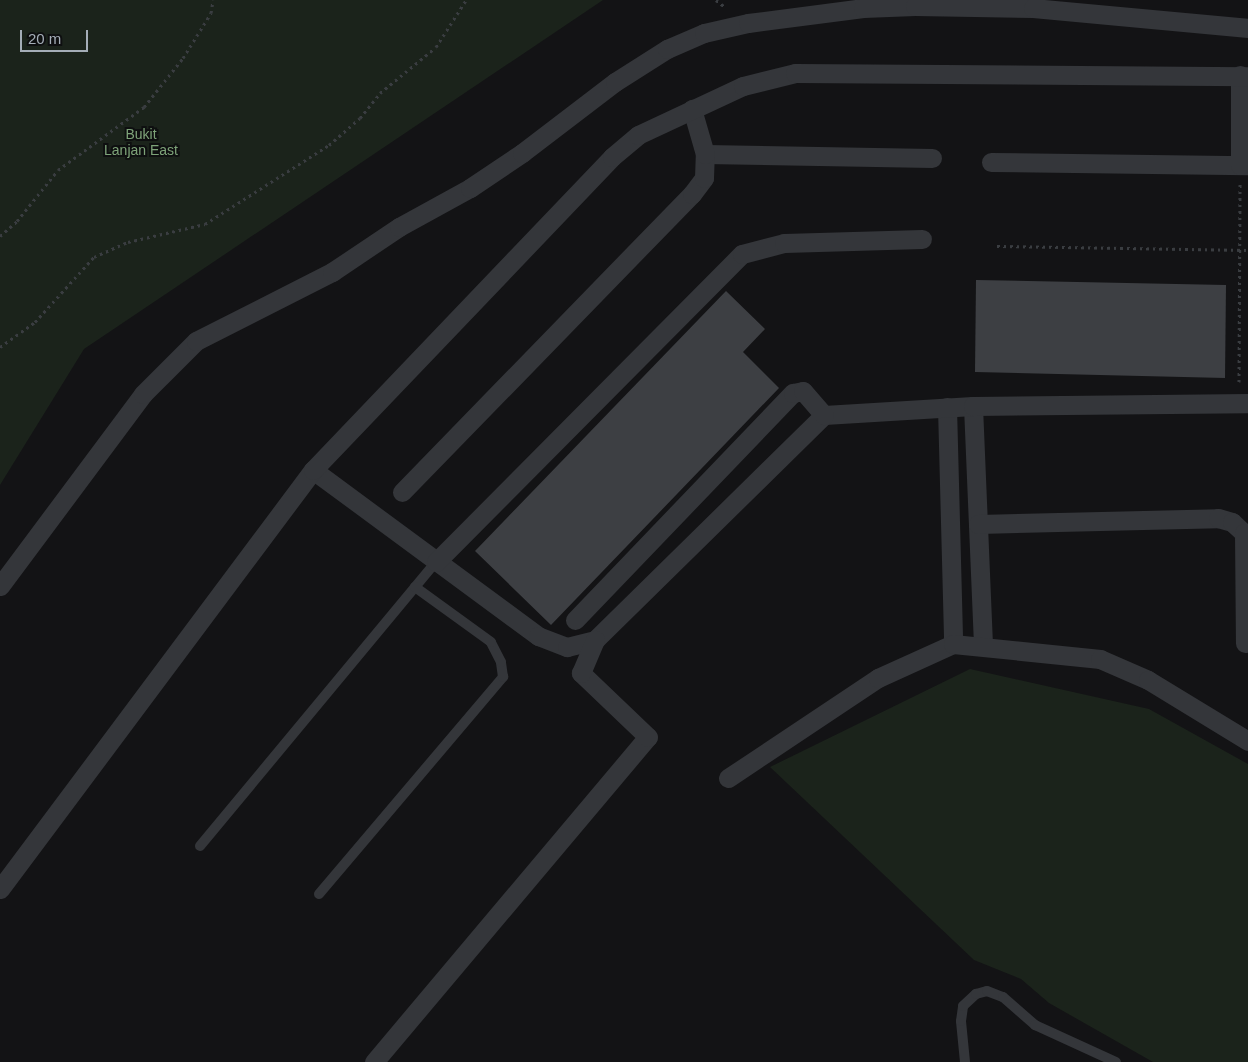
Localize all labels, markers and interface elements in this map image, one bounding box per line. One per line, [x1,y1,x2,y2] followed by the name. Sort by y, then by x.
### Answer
[22,20,90,52] scale bar
[28,30,61,47] text: 20 m
[104,126,178,158] park label: Bukit Lanjan East

